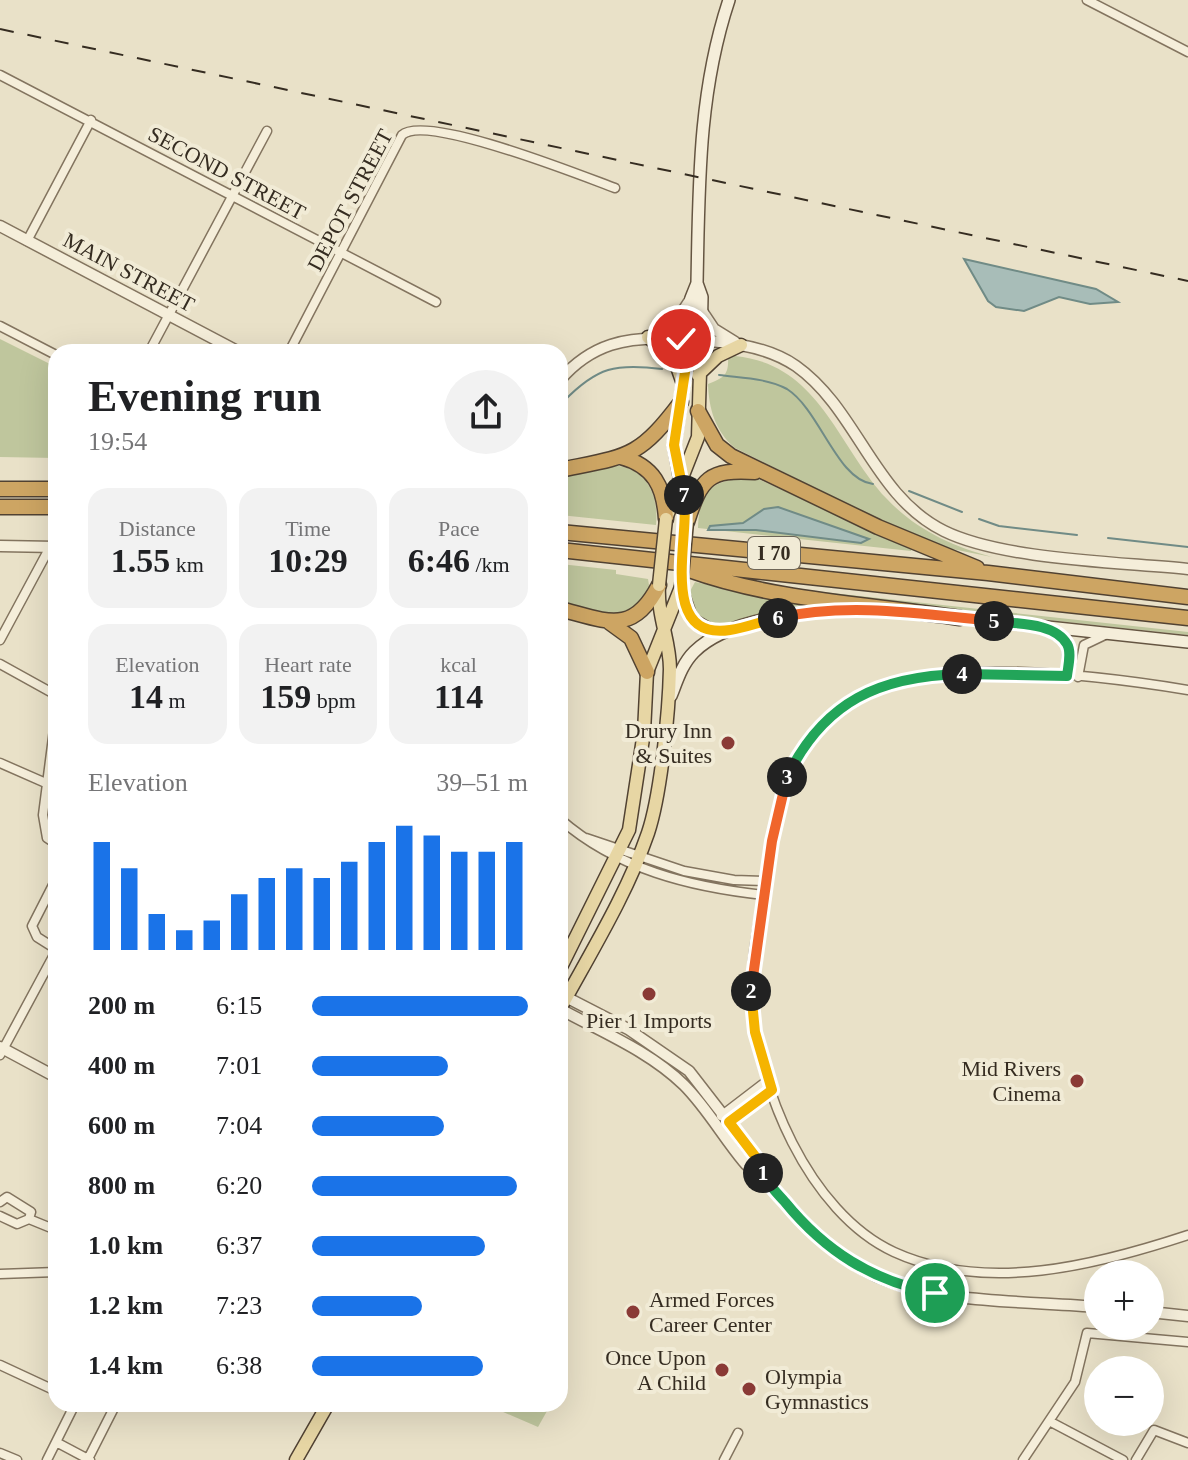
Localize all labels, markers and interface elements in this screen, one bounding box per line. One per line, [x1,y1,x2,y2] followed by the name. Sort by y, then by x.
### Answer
[144,121,310,225] street label: SECOND STREET
[302,124,398,275] street label: DEPOT STREET
[59,227,199,317] street label: MAIN STREET
[647,305,715,373] pin
[659,317,703,361] icon: check
[444,370,528,454] button: share
[88,372,322,421] text: Evening run
[88,427,147,456] text: 19:54
[664,475,704,515] pin: 7
[679,482,690,507] text: 7
[119,516,196,541] text: Distance
[285,516,331,541] text: Time
[438,516,479,541] text: Pace
[748,537,800,569] road number: I 70
[111,542,170,579] text: 1.55
[268,542,348,579] text: 10:29
[408,542,470,579] text: 6:46
[170,552,204,577] text: km
[470,552,510,577] text: /km
[758,598,798,638] pin: 6
[974,601,1014,641] pin: 5
[773,605,784,630] text: 6
[989,608,1000,633] text: 5
[115,652,199,677] text: Elevation
[264,652,352,677] text: Heart rate
[440,652,477,677] text: kcal
[942,654,982,694] pin: 4
[957,661,968,686] text: 4
[129,678,163,715] text: 14
[260,678,311,715] text: 159
[434,678,483,715] text: 114
[163,688,186,713] text: m
[311,688,356,713] text: bpm
[625,718,712,768] place label: Drury Inn & Suites
[719,734,737,752] marker: Drury Inn & Suites
[767,757,807,797] pin: 3
[782,764,793,789] text: 3
[88,768,188,797] text: Elevation
[436,768,528,797] text: 39–51 m
[731,971,771,1011] pin: 2
[746,978,757,1003] text: 2
[640,985,658,1003] marker: Pier 1 Imports
[88,991,155,1020] text: 200 m
[216,991,262,1020] text: 6:15
[586,1008,712,1033] place label: Pier 1 Imports
[88,1051,155,1080] text: 400 m
[216,1051,262,1080] text: 7:01
[961,1056,1061,1106] place label: Mid Rivers Cinema
[1068,1072,1086,1090] marker: Mid Rivers Cinema
[88,1111,155,1140] text: 600 m
[216,1111,262,1140] text: 7:04
[743,1153,783,1193] pin: 1
[758,1160,769,1185] text: 1
[88,1171,155,1200] text: 800 m
[216,1171,262,1200] text: 6:20
[88,1231,163,1260] text: 1.0 km
[216,1231,262,1260] text: 6:37
[901,1259,969,1327] pin
[1084,1260,1164,1436] map controls
[1084,1260,1164,1340] button: +
[913,1271,957,1315] icon: arrive
[649,1287,774,1337] place label: Armed Forces Career Center
[88,1291,163,1320] text: 1.2 km
[216,1291,262,1320] text: 7:23
[624,1303,642,1321] marker: Armed Forces Career Center
[605,1345,706,1395] place label: Once Upon A Child
[88,1351,163,1380] text: 1.4 km
[216,1351,262,1380] text: 6:38
[1084,1356,1164,1436] button: −
[713,1361,731,1379] marker: Once Upon A Child
[765,1364,869,1414] place label: Olympia Gymnastics
[740,1380,758,1398] marker: Olympia Gymnastics

